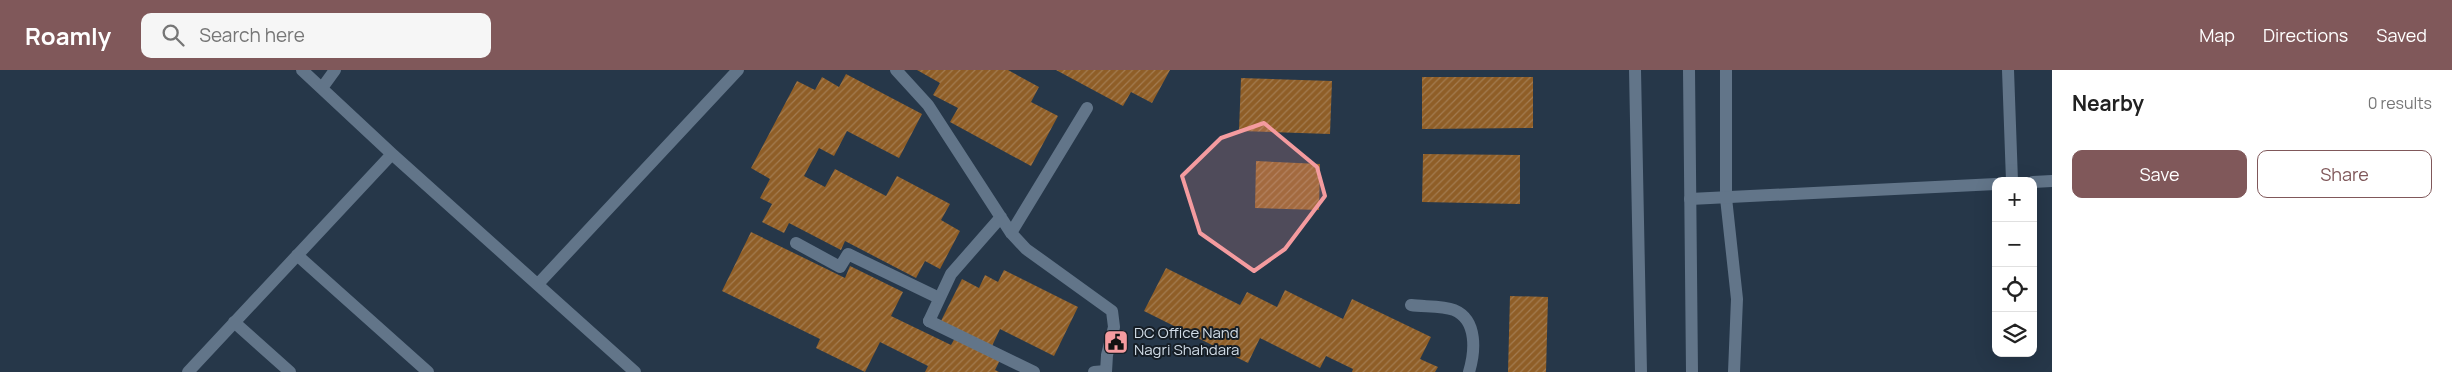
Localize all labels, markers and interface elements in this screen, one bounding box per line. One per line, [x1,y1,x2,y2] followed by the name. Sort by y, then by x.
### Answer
[141,13,491,58] search box
[25,19,111,52] text: Roamly
[159,21,187,49] icon: search
[199,22,305,48] text: Search here
[2199,23,2235,47] text: Map
[2263,23,2348,47] text: Directions
[2376,23,2427,47] text: Saved
[2072,89,2144,117] text: Nearby
[2368,92,2432,114] text: 0 results
[2072,150,2247,198] button: Save
[2257,150,2432,198] button: Share
[1992,177,2037,357] map controls
[1992,177,2037,222] button: +
[1992,222,2037,267] button: −
[1992,267,2037,312] button: locate
[1992,312,2037,357] button: layers
[1134,322,1239,360] place label: DC Office Nand Nagri Shahdara
[1103,329,1129,355] public building icon: DC Office Nand Nagri Shahdara

